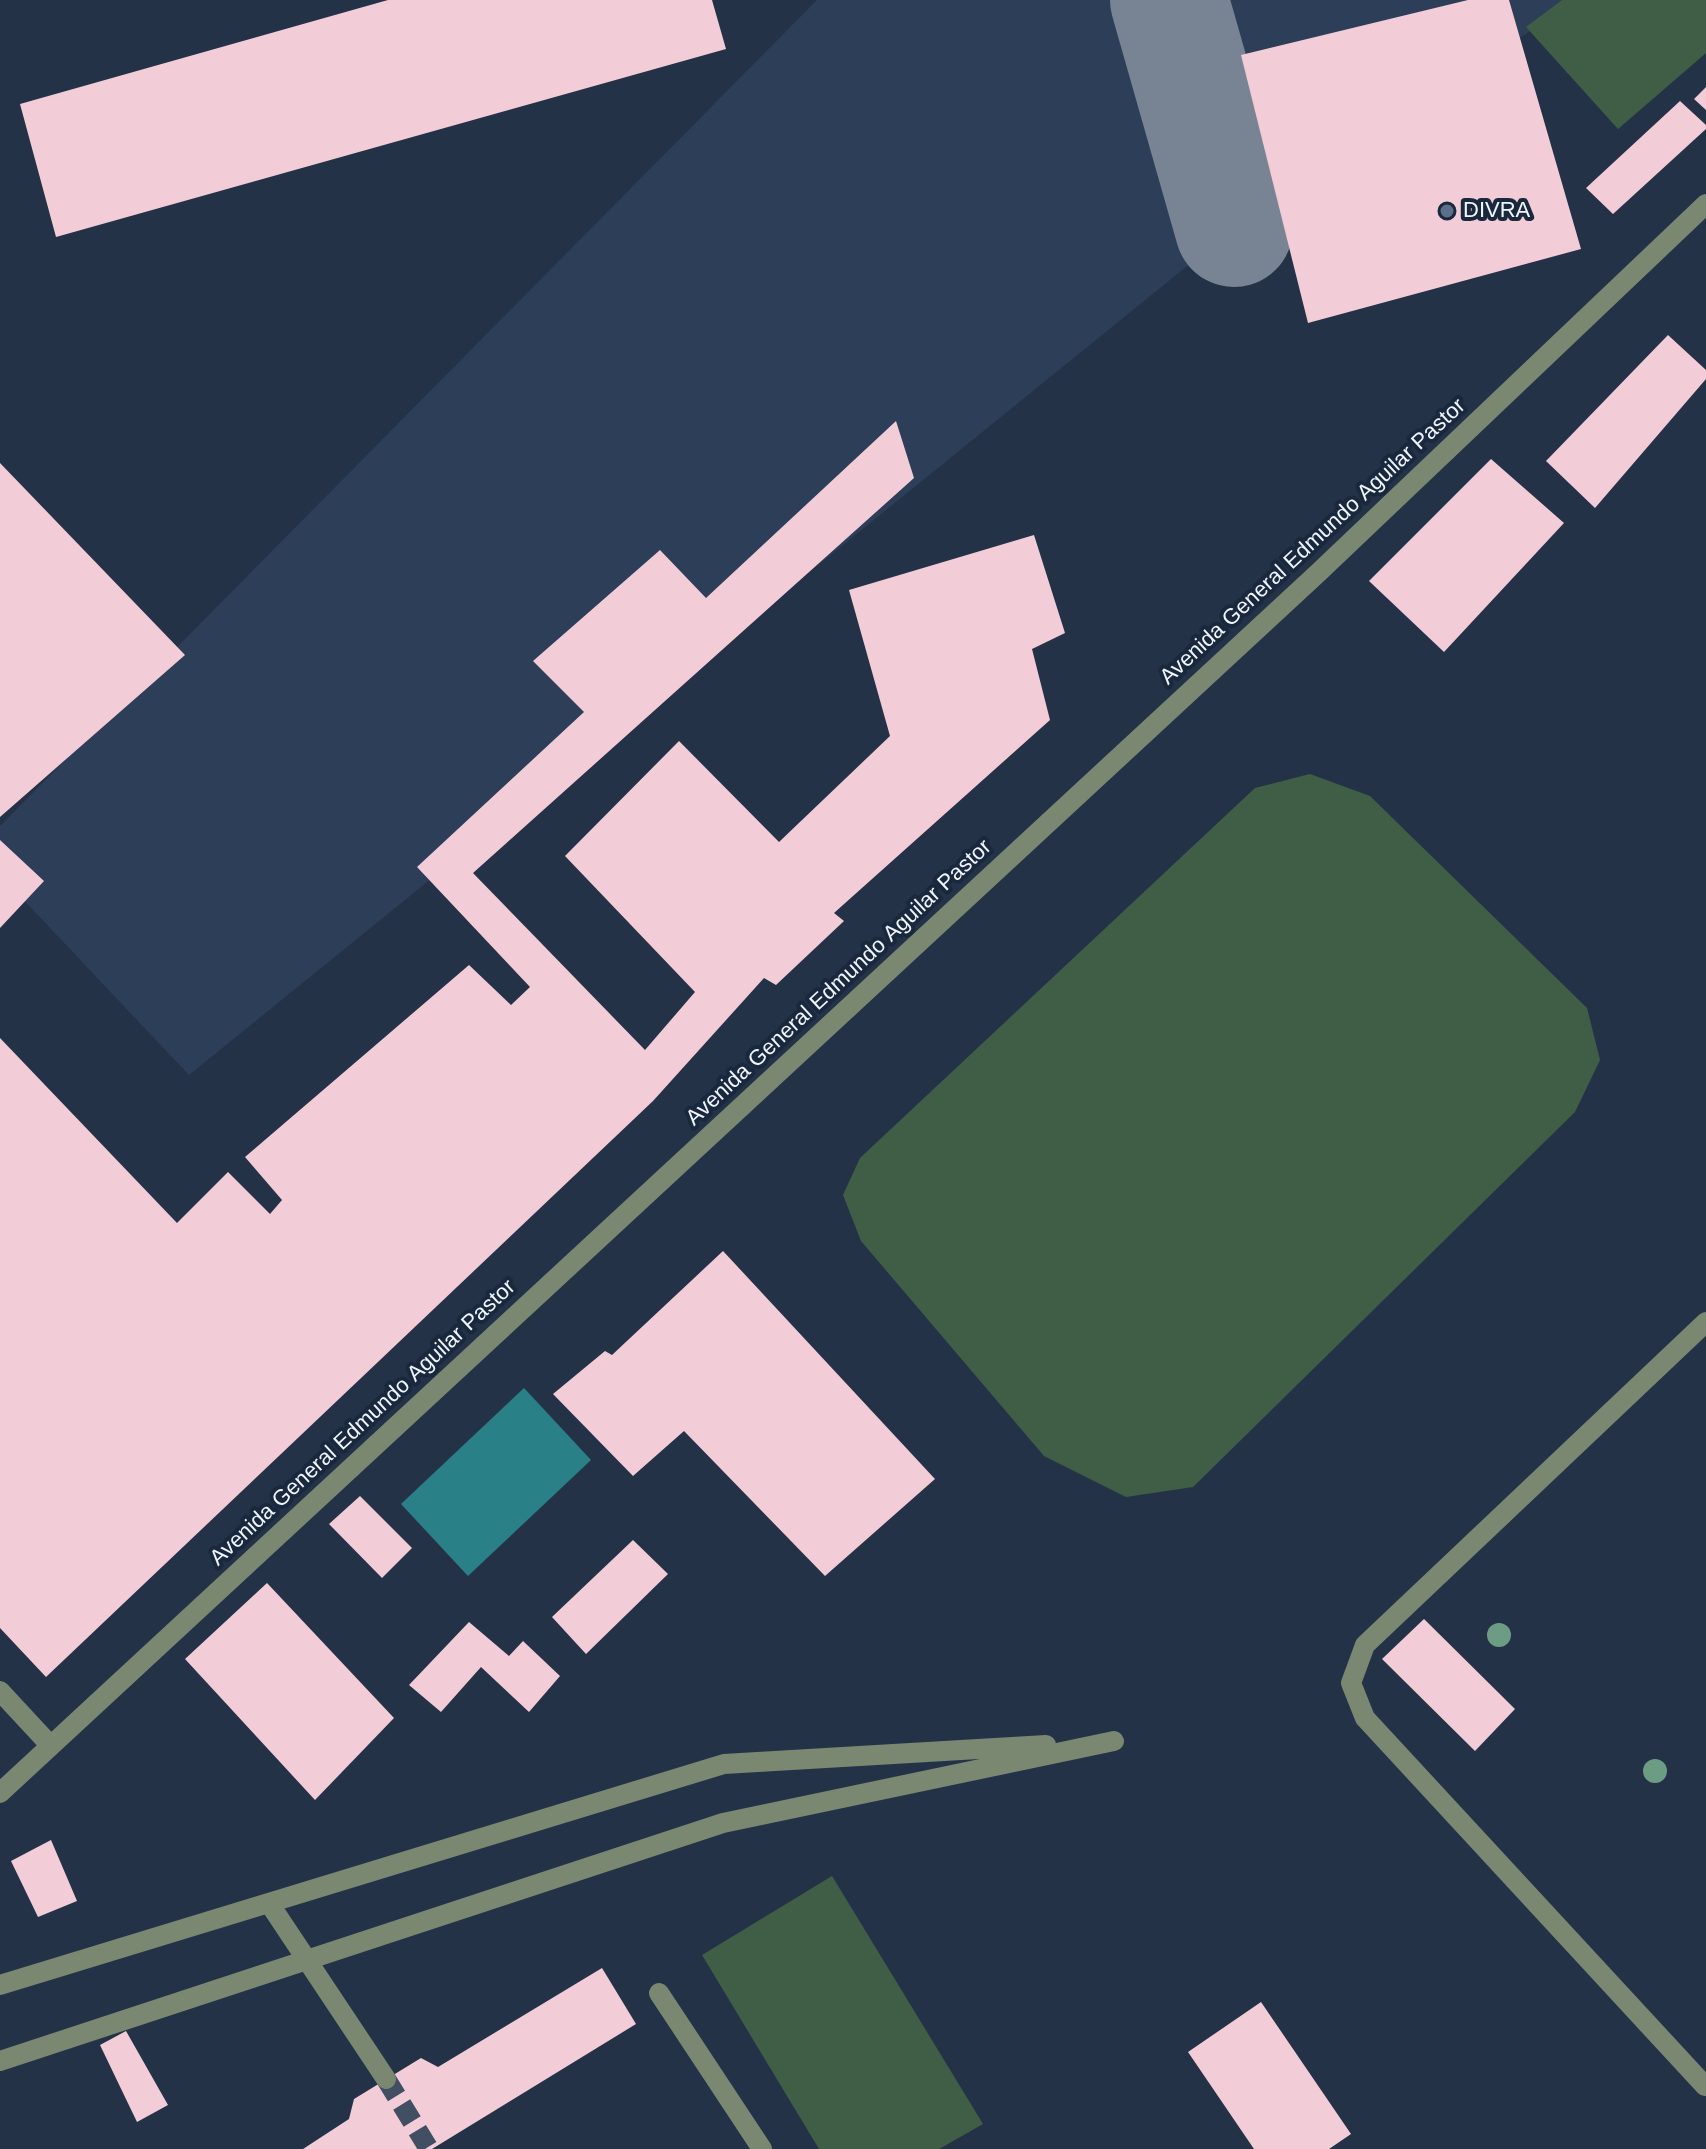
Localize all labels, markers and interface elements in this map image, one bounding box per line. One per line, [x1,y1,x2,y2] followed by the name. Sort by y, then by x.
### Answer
[1463,198,1530,224] place label: DIVRA
[1438,202,1456,220] marker: DIVRA
[1155,393,1471,691] street label: Avenida General Edmundo Aguilar Pastor
[681,834,997,1132] street label: Avenida General Edmundo Aguilar Pastor
[205,1274,521,1572] street label: Avenida General Edmundo Aguilar Pastor

